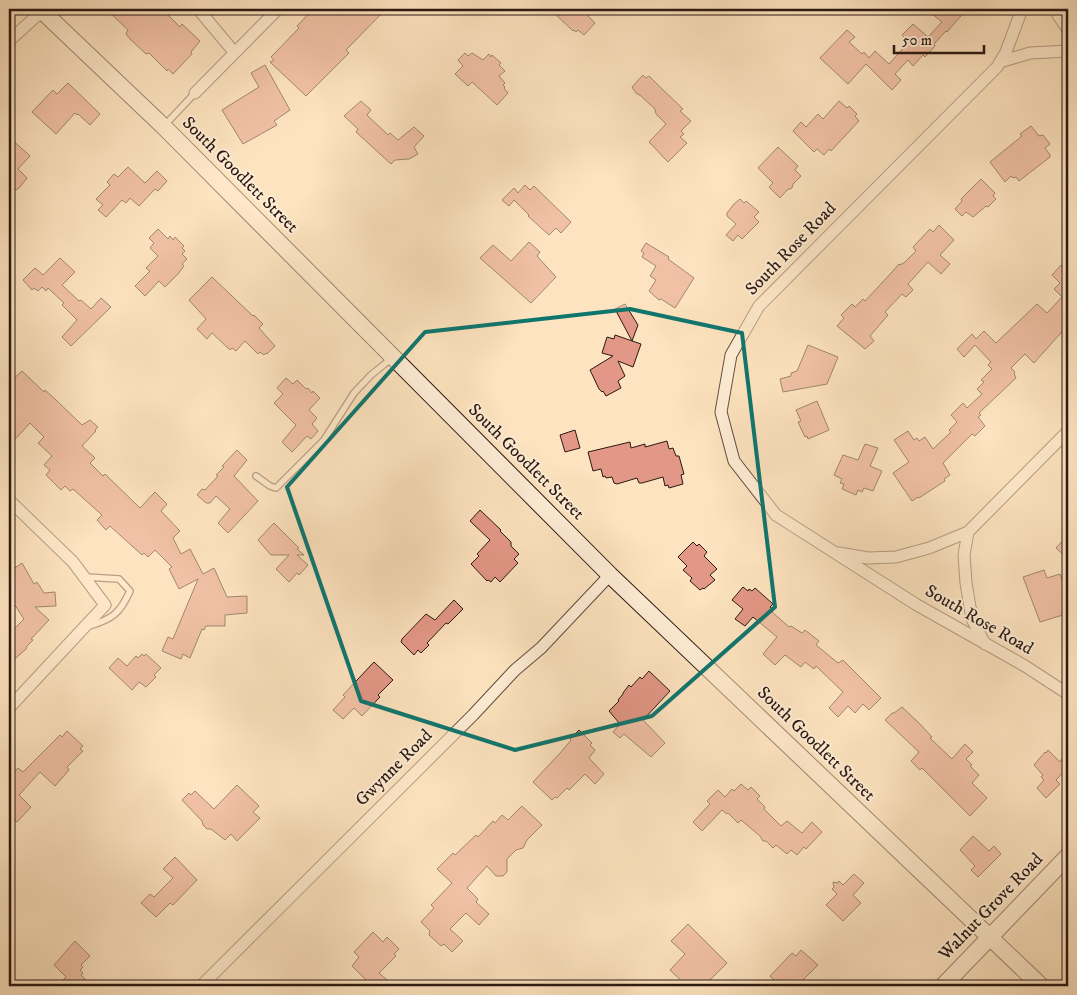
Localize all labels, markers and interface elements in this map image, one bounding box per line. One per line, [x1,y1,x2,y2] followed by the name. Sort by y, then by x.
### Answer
[894,22,984,54] scale bar
[902,31,932,50] text: 50 m
[177,112,303,238] street label: South Goodlett Street
[741,198,841,300] street label: South Rose Road
[463,399,589,525] street label: South Goodlett Street
[921,580,1037,660] street label: South Rose Road
[752,682,880,806] street label: South Goodlett Street
[351,725,437,811] street label: Gwynne Road
[934,849,1048,966] street label: Walnut Grove Road

